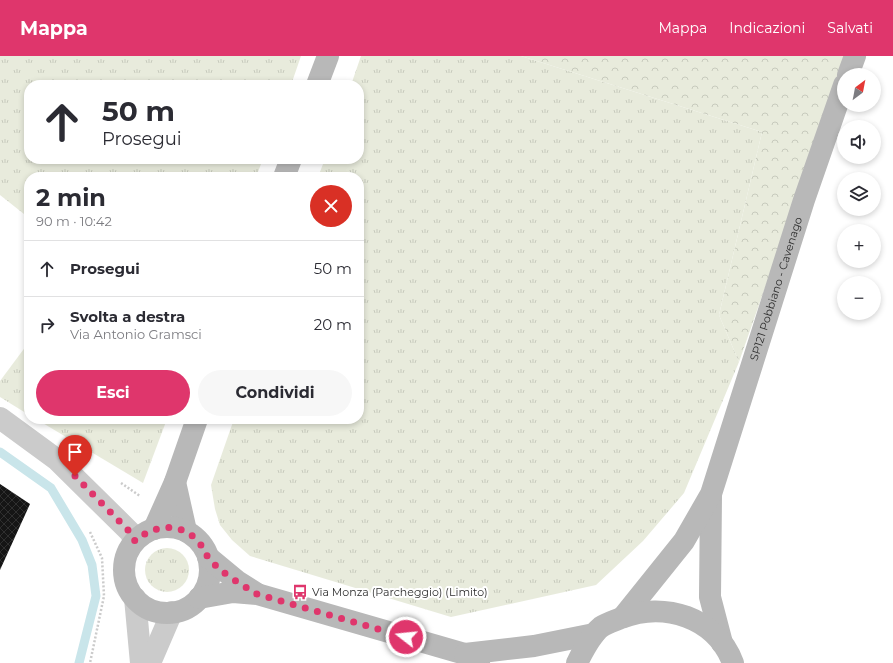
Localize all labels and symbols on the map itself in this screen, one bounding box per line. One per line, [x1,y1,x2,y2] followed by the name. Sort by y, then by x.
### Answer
[837,68,881,112] north arrow
[747,215,805,362] street label: SP121 Pobbiano - Cavenago
[58,435,92,476] pin
[291,583,309,601] bus stop icon: Via Monza (Parcheggio) (Limito)
[312,585,488,599] place label: Via Monza (Parcheggio) (Limito)
[385,616,427,658] position arrow

